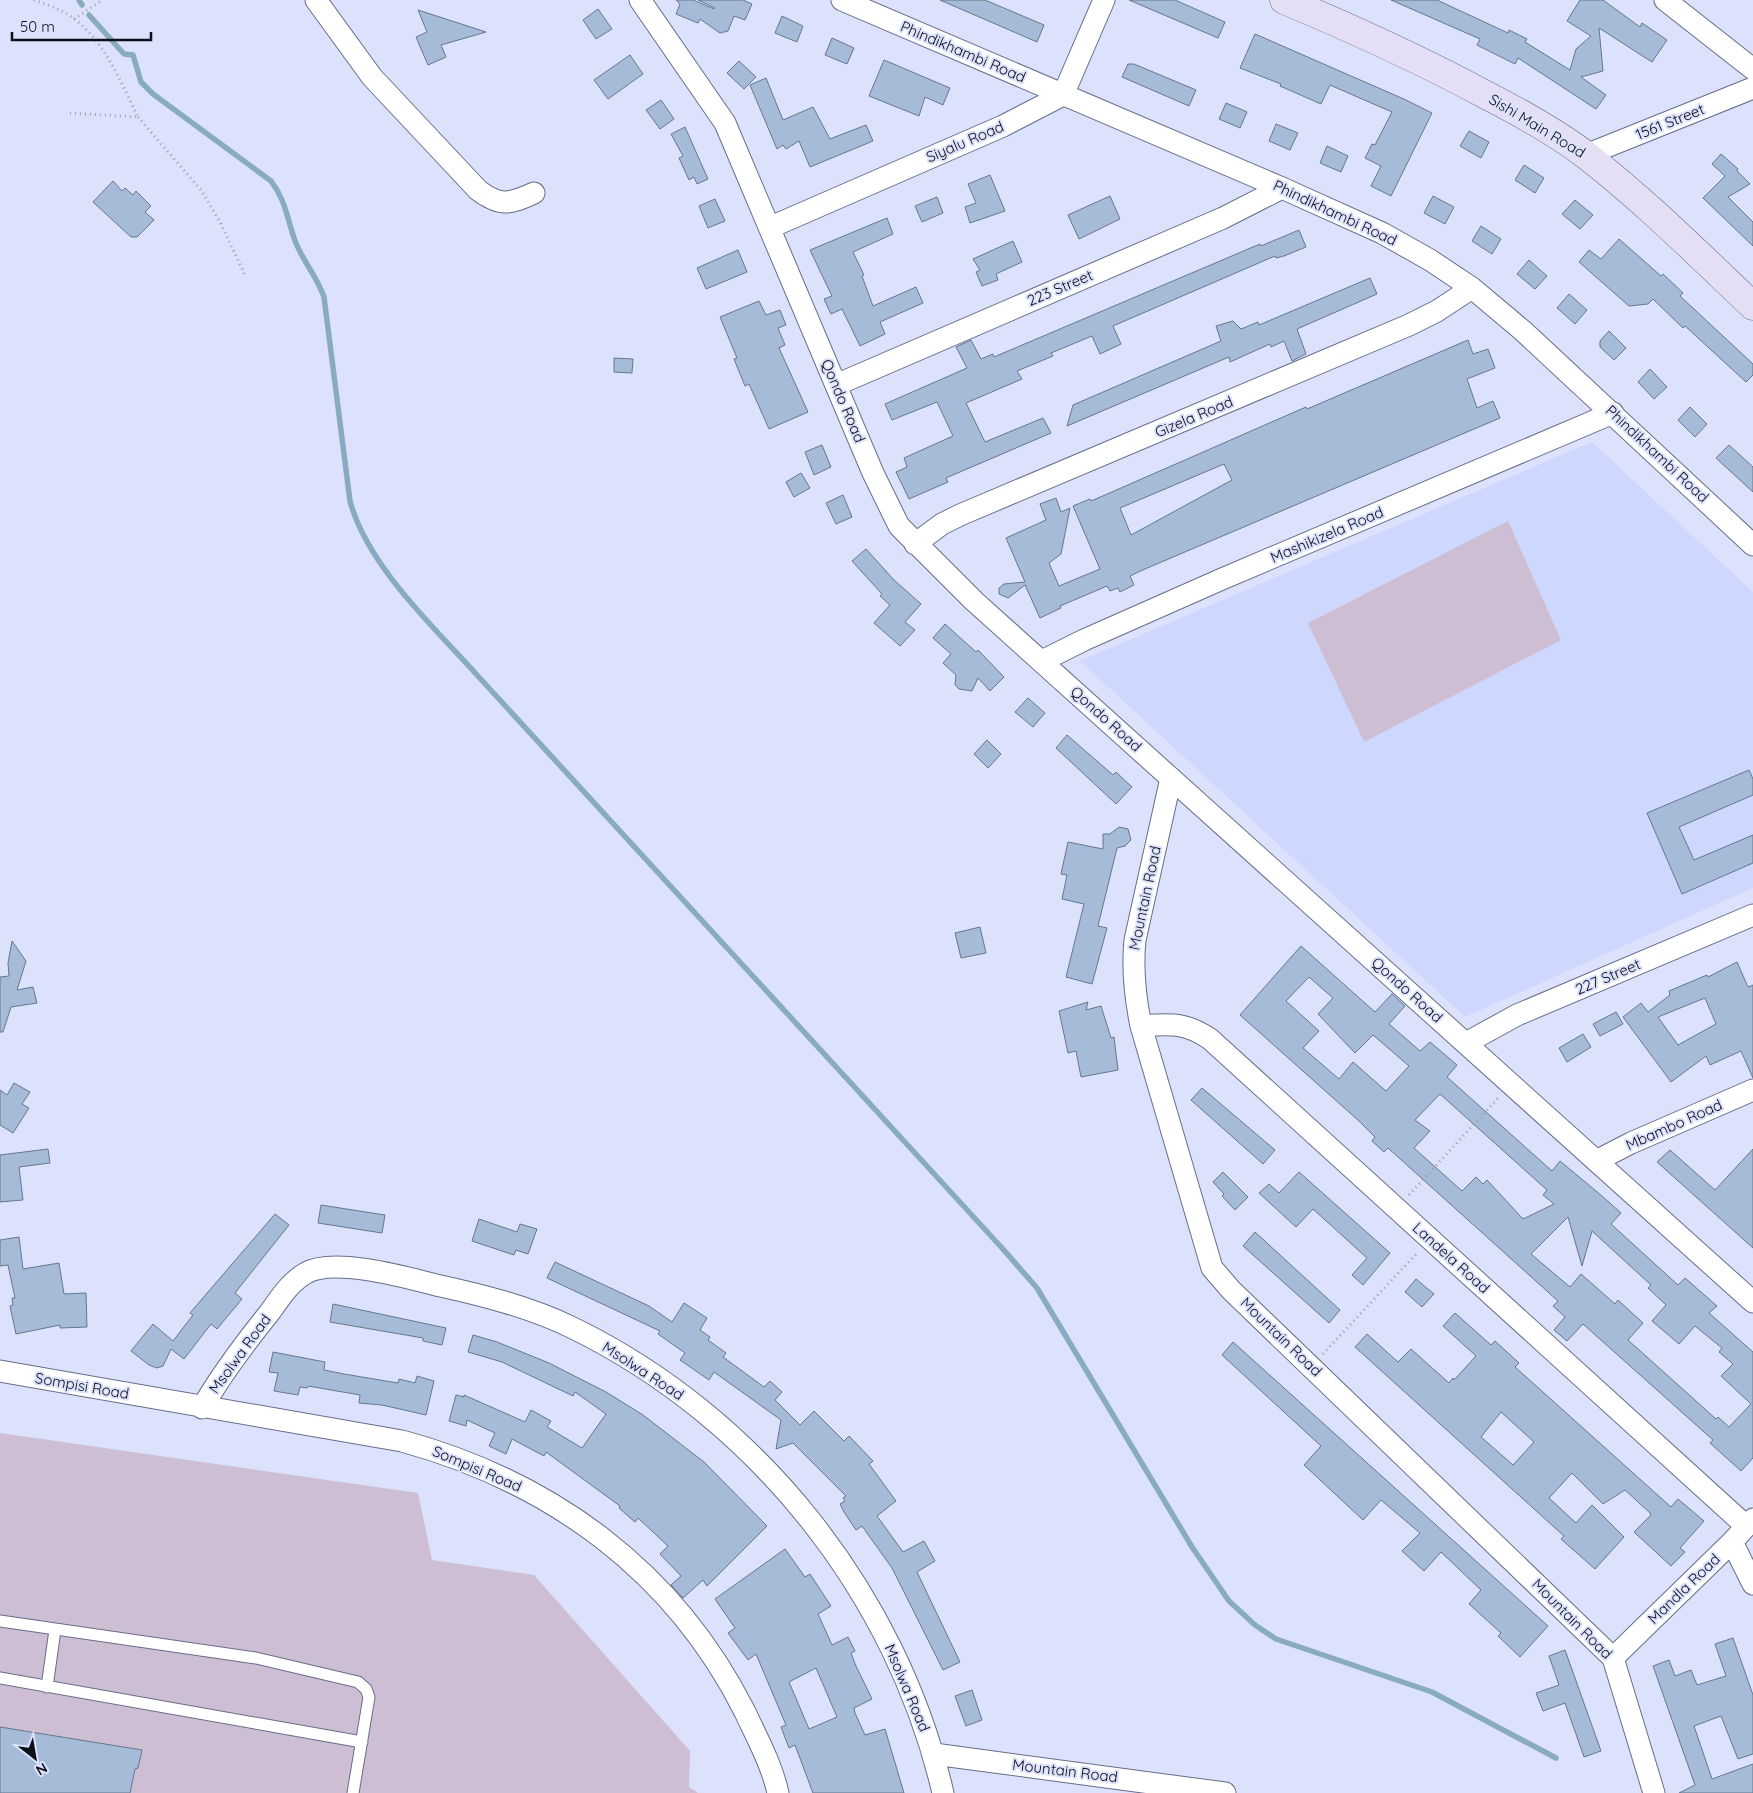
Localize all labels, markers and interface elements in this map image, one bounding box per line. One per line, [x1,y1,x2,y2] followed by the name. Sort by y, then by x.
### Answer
[12,10,151,42] scale bar
[20,17,55,36] text: 50 m
[898,17,1029,87] street label: Phindikhambi Road
[1486,89,1589,162] street label: Sishi Main Road
[1633,99,1707,144] street label: 1561 Street
[923,117,1006,166] street label: Siyalu Road
[1270,176,1400,250] street label: Phindikhambi Road
[1024,265,1096,310] street label: 223 Street
[817,356,870,445] street label: Qondo Road
[1152,392,1236,441] street label: Gizela Road
[1602,401,1713,506] street label: Phindikhambi Road
[1267,502,1386,567] street label: Mashikizela Road
[1067,682,1146,755] street label: Qondo Road
[1124,844,1165,952] street label: Mountain Road
[1368,953,1447,1026] street label: Qondo Road
[1572,954,1643,999] street label: 227 Street
[1623,1095,1725,1154] street label: Mbambo Road
[1409,1218,1494,1297] street label: Landela Road
[1237,1293,1326,1380] street label: Mountain Road
[204,1310,275,1397] street label: Msolwa Road
[599,1337,688,1404] street label: Msolwa Road
[34,1368,131,1403] street label: Sompisi Road
[430,1441,525,1496] street label: Sompisi Road
[1644,1549,1724,1628] street label: Mandla Road
[1528,1574,1617,1663] street label: Mountain Road
[880,1641,934,1735] street label: Msolwa Road
[10,1733,60,1783] north arrow
[1011,1755,1119,1786] street label: Mountain Road
[33,1759,51,1780] text: N

